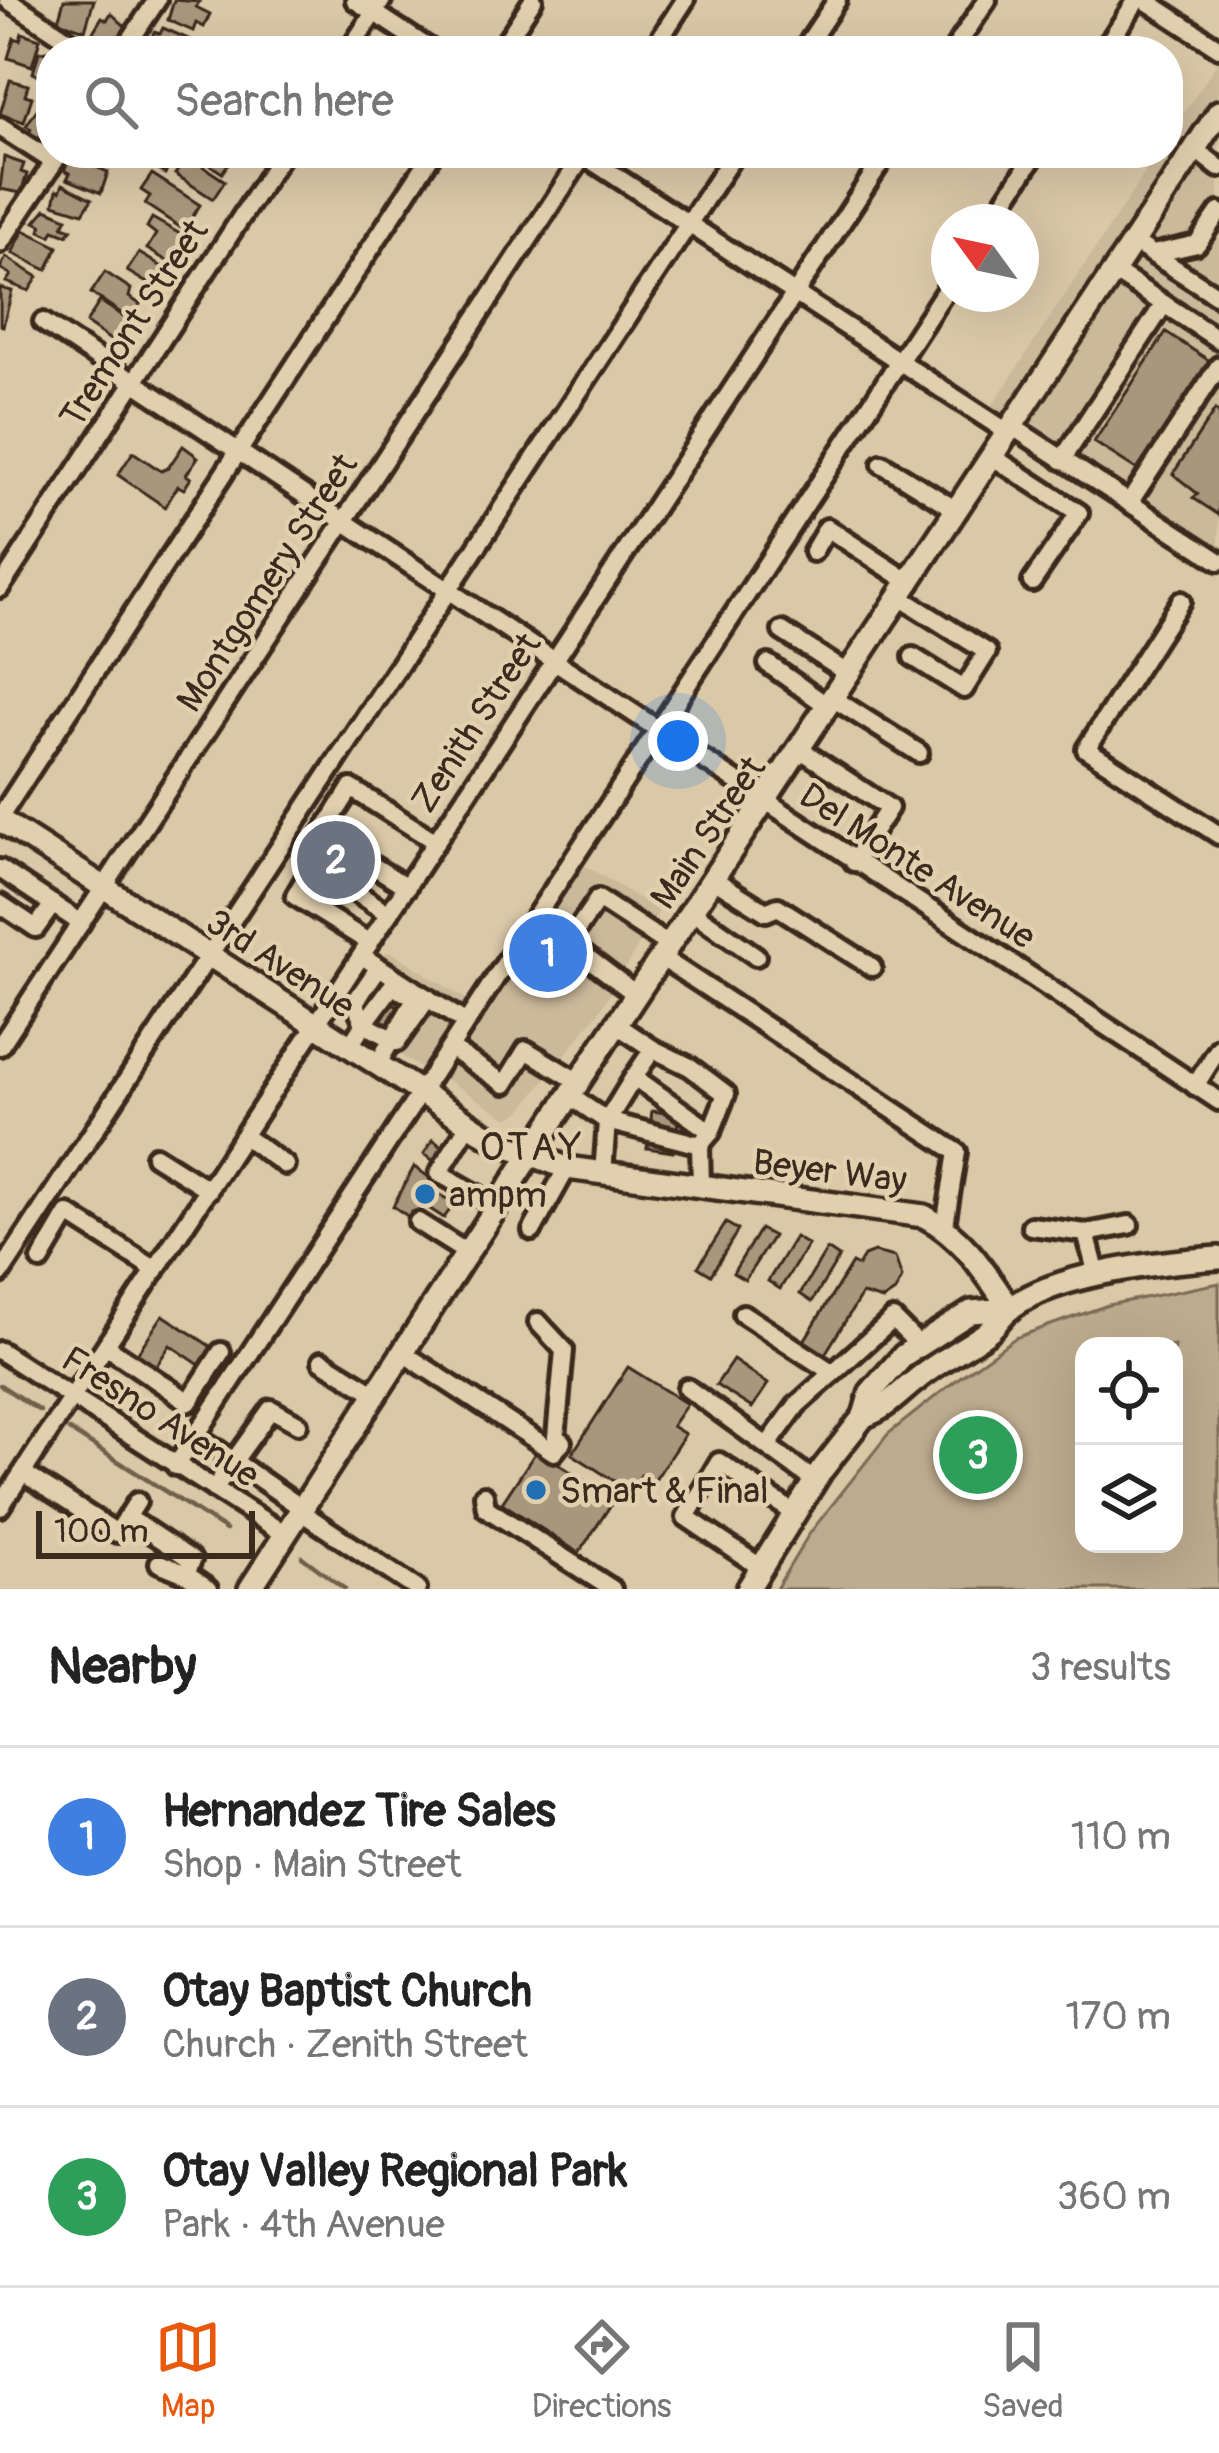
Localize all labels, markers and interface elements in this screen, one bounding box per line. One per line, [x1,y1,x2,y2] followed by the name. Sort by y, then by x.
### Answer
[36,36,1183,168] search box
[78,69,144,135] icon: search
[174,74,394,130] text: Search here
[931,204,1039,312] north arrow
[50,211,219,436] street label: Tremont Street
[167,445,368,721] street label: Montgomery Street
[402,624,551,821] street label: Zenith Street
[648,711,708,771] your location
[641,748,776,918] street label: Main Street
[791,773,1044,959] street label: Del Monte Avenue
[297,815,375,905] pin: 2
[197,900,363,1029] street label: 3rd Avenue
[509,908,587,998] pin: 1
[479,1123,585,1172] district label: OTAY
[750,1140,909,1203] street label: Beyer Way
[449,1173,547,1218] place label: ampm
[412,1181,438,1207] marker: ampm
[53,1337,268,1498] street label: Fresno Avenue
[1075,1337,1183,1553] map controls
[1075,1337,1183,1445] button: locate
[939,1410,1017,1500] pin: 3
[1075,1445,1183,1553] button: layers
[560,1469,769,1514] place label: Smart & Final
[523,1477,549,1503] marker: Smart & Final
[36,1505,255,1558] scale bar
[54,1511,148,1552] text: 100 m
[48,1635,196,1699] text: Nearby
[1030,1643,1171,1692] text: 3 results
[162,1784,556,1840] text: Hernandez Tire Sales
[79,1812,95,1861] text: 1
[1071,1812,1171,1861] text: 110 m
[162,1840,461,1889] text: Shop · Main Street
[162,1964,532,2020] text: Otay Baptist Church
[76,1992,98,2041] text: 2
[1065,1992,1171,2041] text: 170 m
[162,2020,528,2069] text: Church · Zenith Street
[162,2144,627,2200] text: Otay Valley Regional Park
[76,2172,98,2221] text: 3
[1057,2172,1171,2221] text: 360 m
[162,2200,445,2249] text: Park · 4th Avenue
[155,2314,221,2427] tab: Map
[532,2314,672,2427] tab: Directions
[982,2314,1064,2427] tab: Saved

